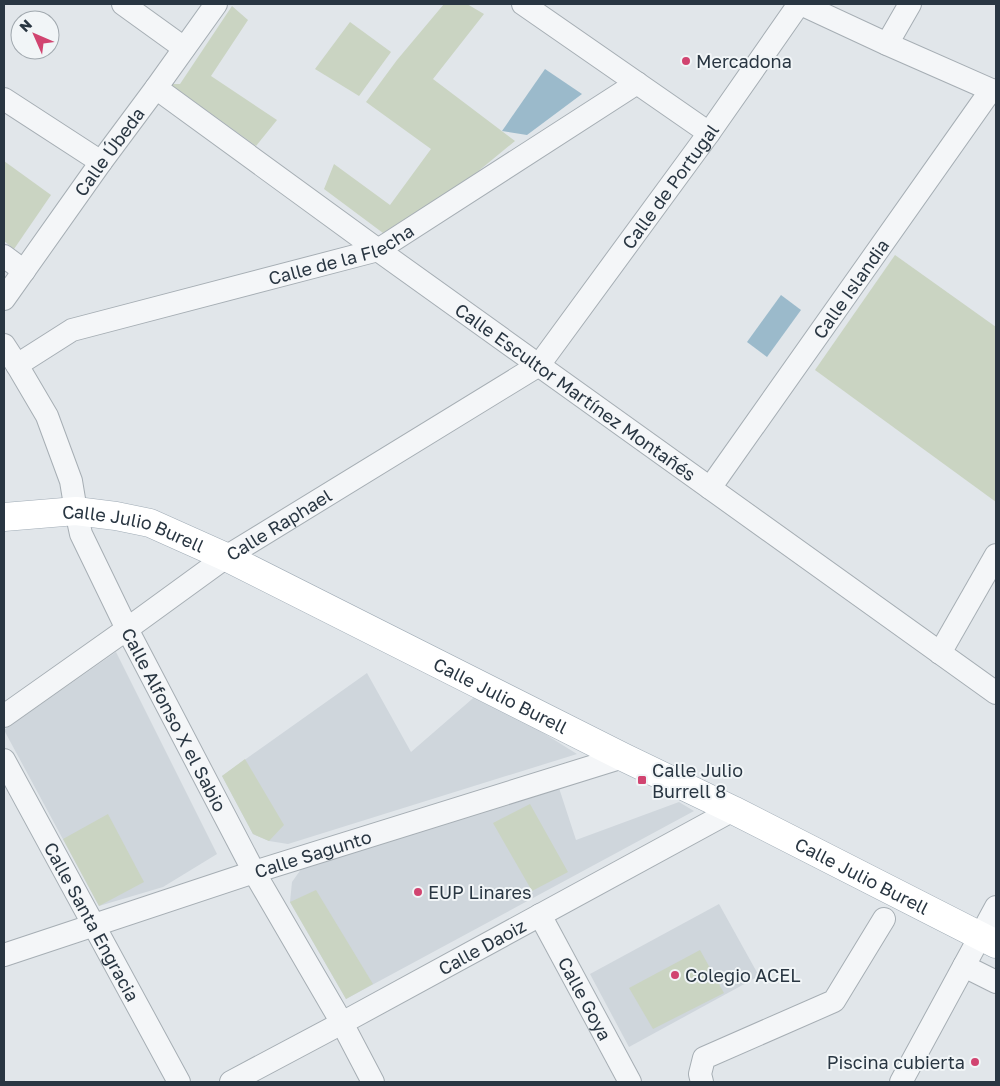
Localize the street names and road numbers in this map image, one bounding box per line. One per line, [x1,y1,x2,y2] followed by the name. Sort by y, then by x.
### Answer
[69,103,149,200] street label: Calle Úbeda
[617,119,723,253] street label: Calle de Portugal
[266,219,418,289] street label: Calle de la Flecha
[808,235,893,343] street label: Calle Islandia
[451,298,700,485] street label: Calle Escultor Martínez Montañés
[222,484,336,565] street label: Calle Raphael
[61,500,208,557] street label: Calle Julio Burell
[117,624,231,815] street label: Calle Alfonso X el Sabio
[430,652,572,738] street label: Calle Julio Burell
[252,825,374,882] street label: Calle Sagunto
[791,833,933,919] street label: Calle Julio Burell
[40,838,144,1005] street label: Calle Santa Engracia
[434,914,529,980] street label: Calle Daoiz
[554,953,616,1044] street label: Calle Goya

